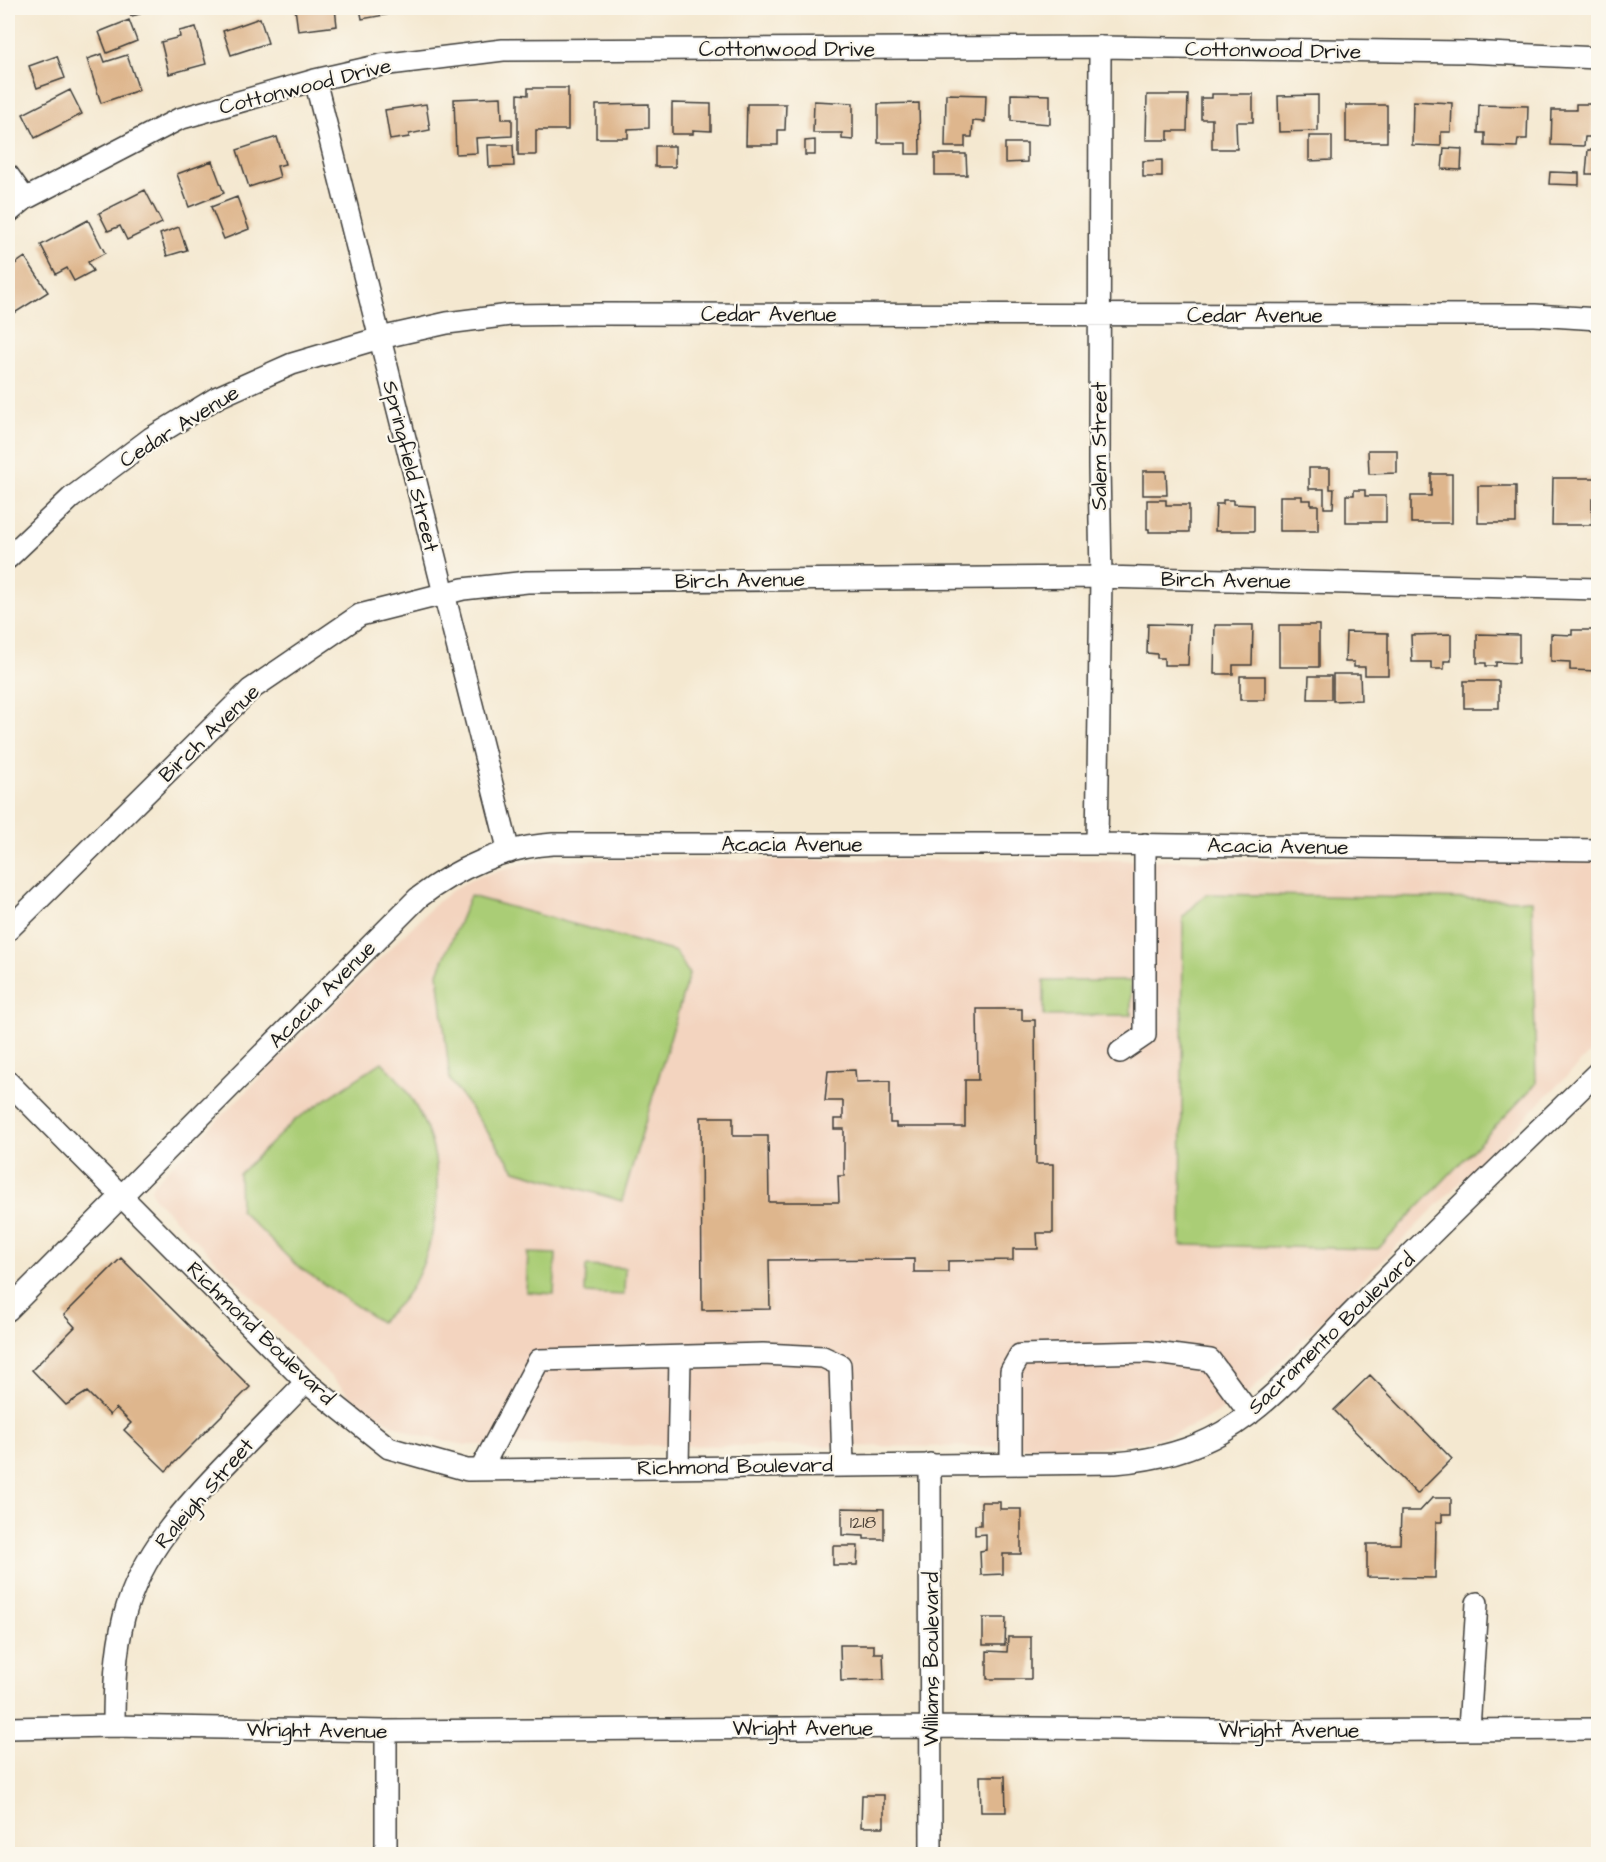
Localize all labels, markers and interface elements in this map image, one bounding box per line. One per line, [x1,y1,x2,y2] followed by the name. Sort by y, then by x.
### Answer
[1185,34,1361,67] street label: Cottonwood Drive
[699,35,875,64] street label: Cottonwood Drive
[216,51,394,122] street label: Cottonwood Drive
[701,300,837,329] street label: Cedar Avenue
[1187,301,1323,330] street label: Cedar Avenue
[373,377,446,556] street label: Springfield Street
[114,378,245,475] street label: Cedar Avenue
[1085,381,1114,510] street label: Salem Street
[675,565,805,596] street label: Birch Avenue
[1161,565,1291,596] street label: Birch Avenue
[153,678,266,789] street label: Birch Avenue
[721,830,863,859] street label: Acacia Avenue
[1207,831,1349,862] street label: Acacia Avenue
[262,934,383,1055] street label: Acacia Avenue
[1241,1245,1422,1421] street label: Sacramento Boulevard
[180,1255,341,1412] street label: Richmond Boulevard
[148,1431,262,1556] street label: Raleigh Street
[637,1450,833,1483] street label: Richmond Boulevard
[850,1510,877,1535] house number: 1218
[917,1571,946,1746] street label: Williams Boulevard
[733,1714,873,1745] street label: Wright Avenue
[246,1715,388,1748] street label: Wright Avenue
[1219,1716,1359,1747] street label: Wright Avenue

